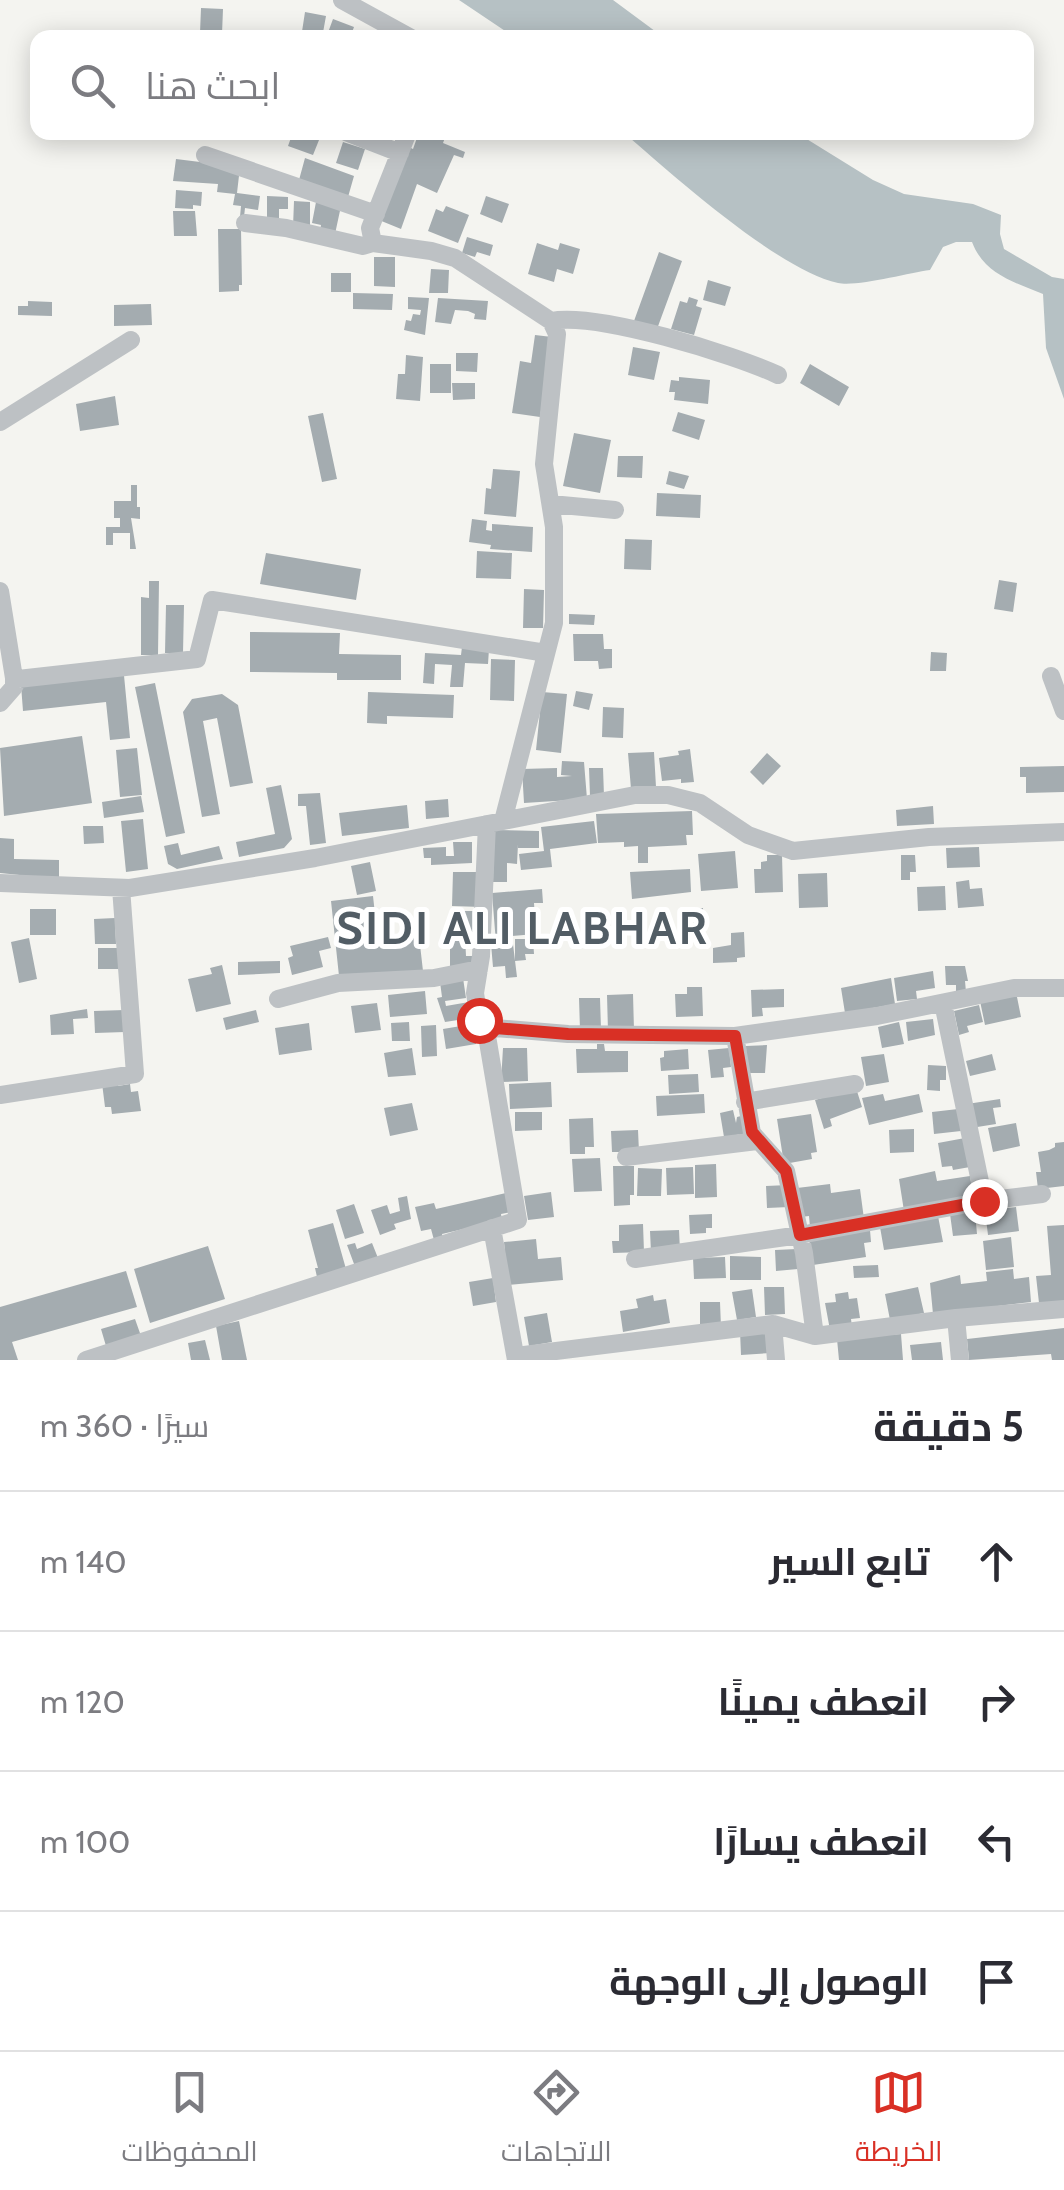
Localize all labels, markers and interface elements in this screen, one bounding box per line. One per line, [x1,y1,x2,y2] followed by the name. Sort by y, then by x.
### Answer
[30,30,1034,140] search box
[65,58,120,113] icon: search
[145,62,281,109] text: ابحث هنا
[337,901,709,955] district label: SIDI ALI LABHAR
[457,998,503,1044] route start
[962,1179,1008,1225] route end
[873,1400,1024,1452] text: 5 دقيقة
[40,1406,209,1445] text: سيرًا · 360 m
[969,1534,1024,1589] icon: ahead
[769,1538,929,1585] text: تابع السير
[40,1542,127,1581] text: 140 m
[969,1674,1024,1729] icon: right
[718,1678,929,1725] text: انعطف يمينًا
[40,1682,125,1721] text: 120 m
[969,1814,1024,1869] icon: left
[713,1818,929,1865] text: انعطف يسارًا
[40,1822,130,1861] text: 100 m
[969,1954,1024,2009] icon: arrive
[609,1958,929,2005] text: الوصول إلى الوجهة
[122,2065,258,2177] tab: المحفوظات
[501,2065,612,2177] tab: الاتجاهات
[855,2065,942,2177] tab: الخريطة

